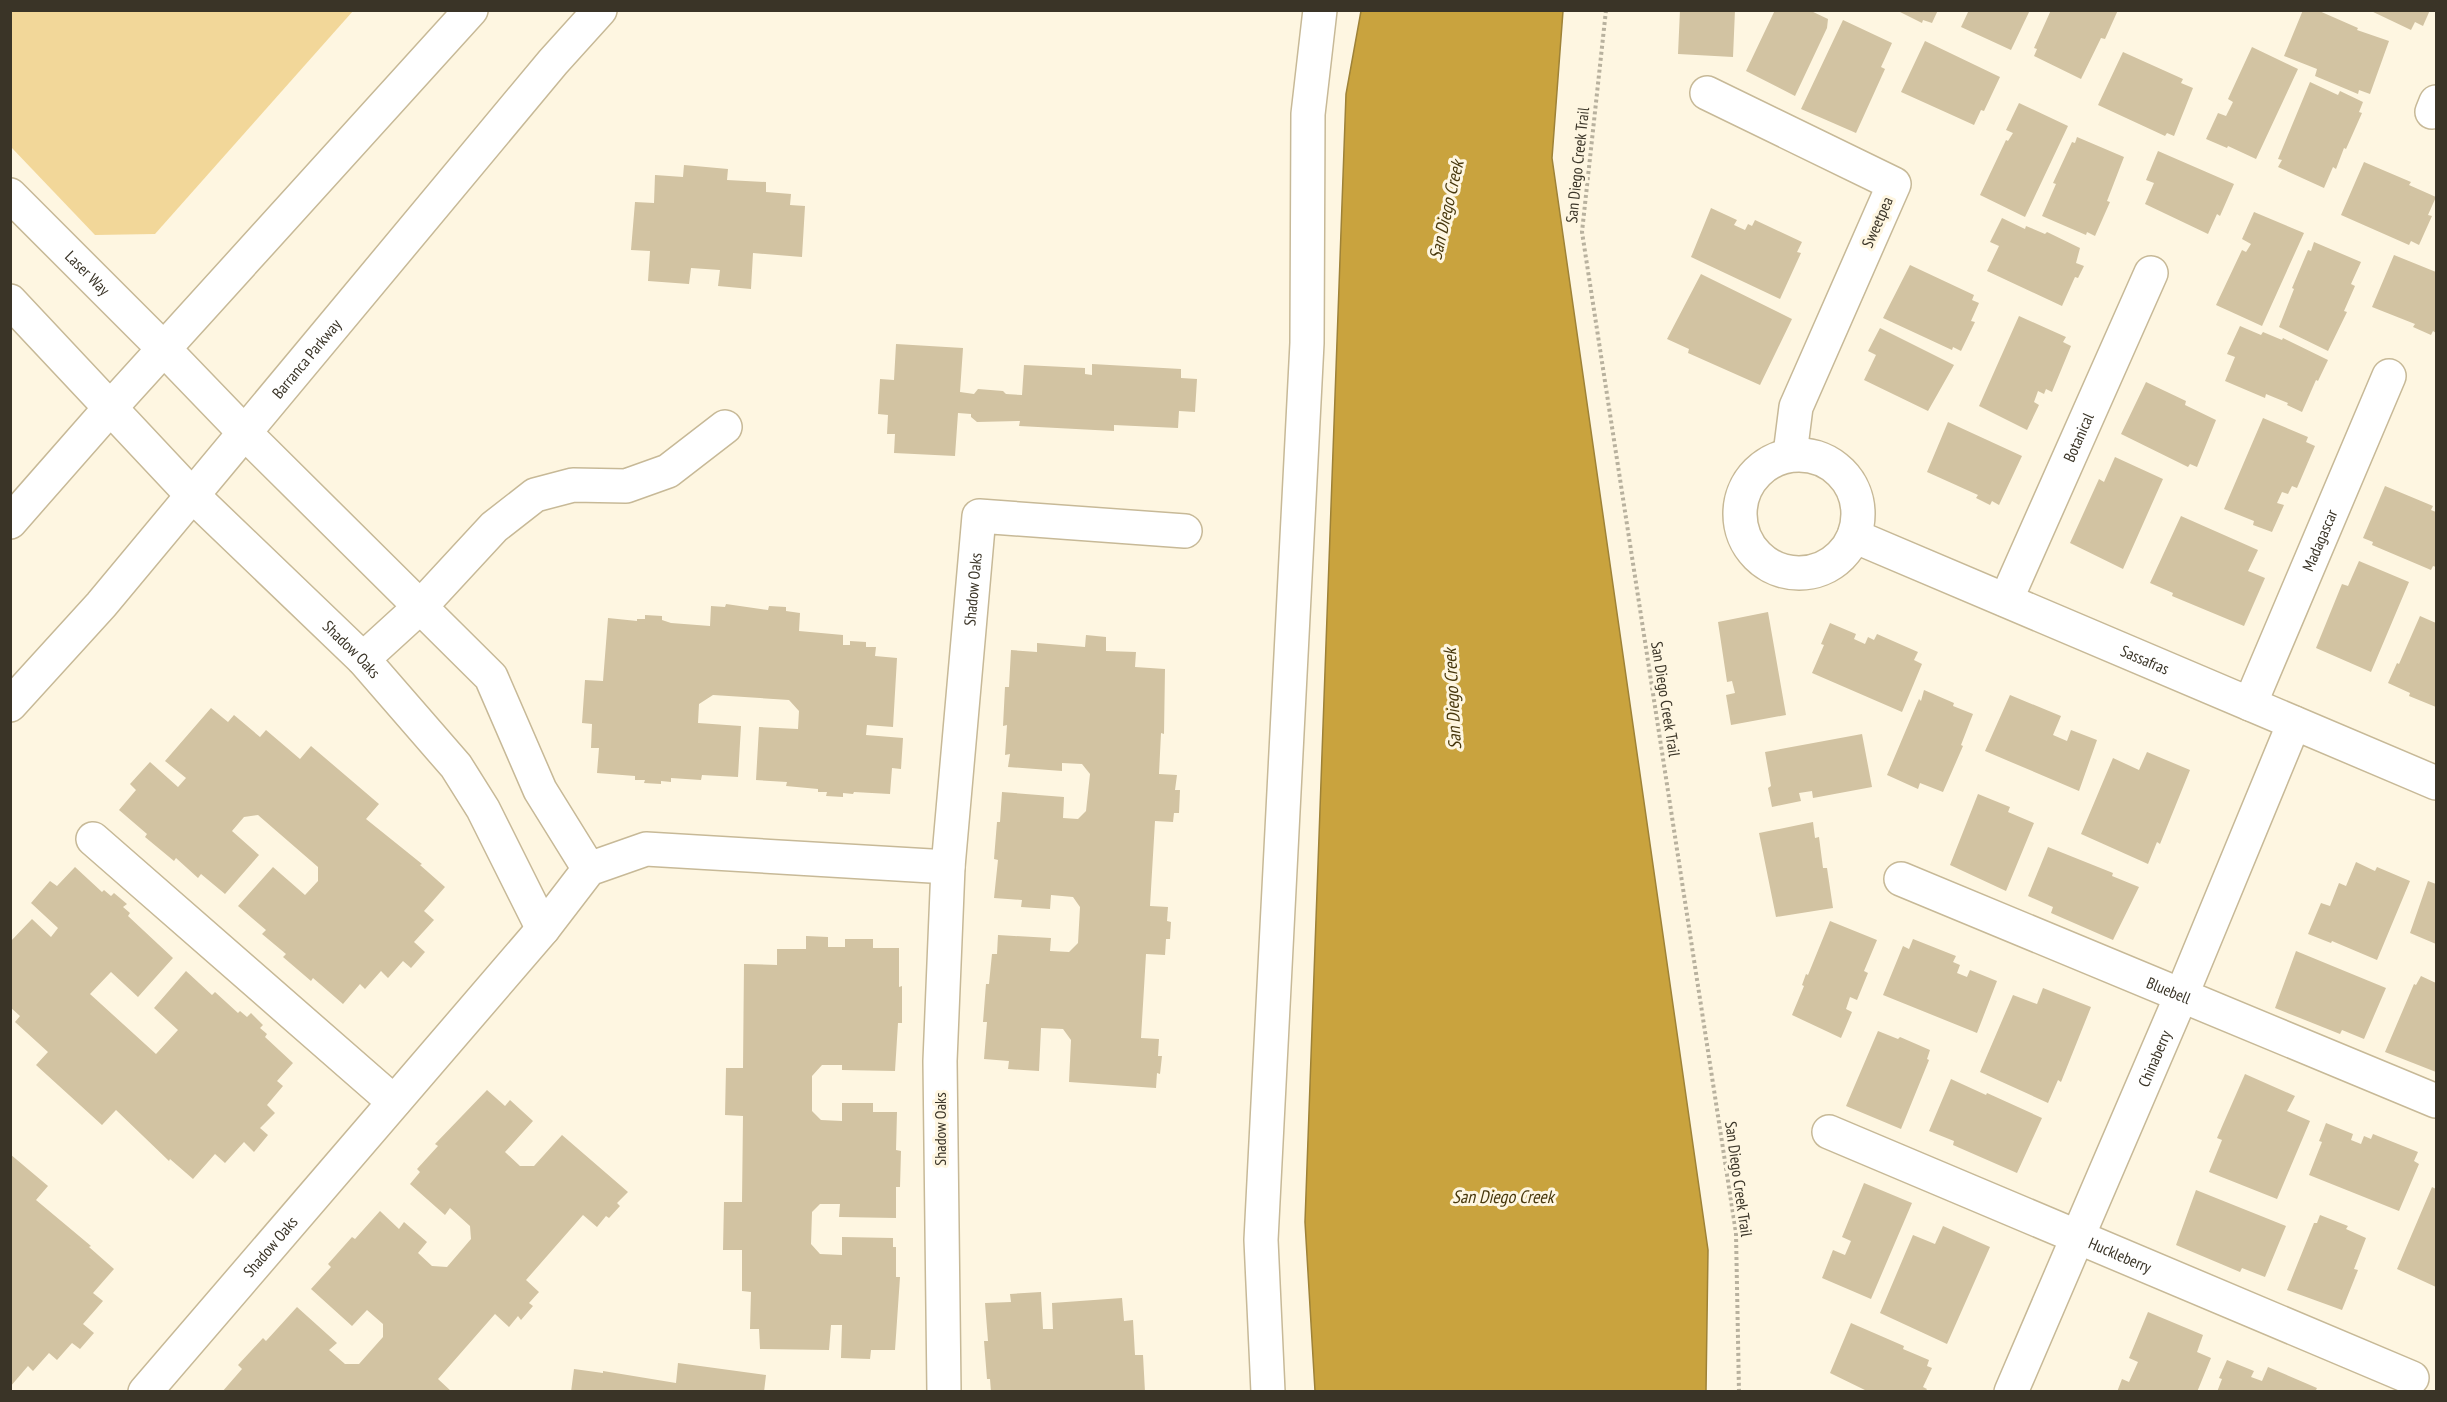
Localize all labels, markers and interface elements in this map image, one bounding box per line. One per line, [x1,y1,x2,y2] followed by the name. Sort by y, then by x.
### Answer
[1561,106,1593,224] street label: San Diego Creek Trail
[1423,156,1469,262] water label: San Diego Creek
[1857,193,1897,251] street label: Sweetpea
[61,246,114,299] street label: Laser Way
[267,315,345,402] street label: Barranca Parkway
[2059,409,2098,465] street label: Botanical
[2298,506,2342,574] street label: Madagascar
[959,552,986,627] street label: Shadow Oaks
[319,616,385,682] street label: Shadow Oaks
[1647,640,1685,758] street label: San Diego Creek Trail
[2118,640,2172,679] street label: Sassafras
[1438,646,1466,750] water label: San Diego Creek
[2144,972,2194,1008] street label: Bluebell
[2133,1027,2175,1090] street label: Chinaberry
[930,1092,950,1166] street label: Shadow Oaks
[1721,1120,1757,1238] street label: San Diego Creek Trail
[1452,1185,1556,1208] water label: San Diego Creek
[239,1212,302,1281] street label: Shadow Oaks
[2086,1233,2155,1277] street label: Huckleberry

